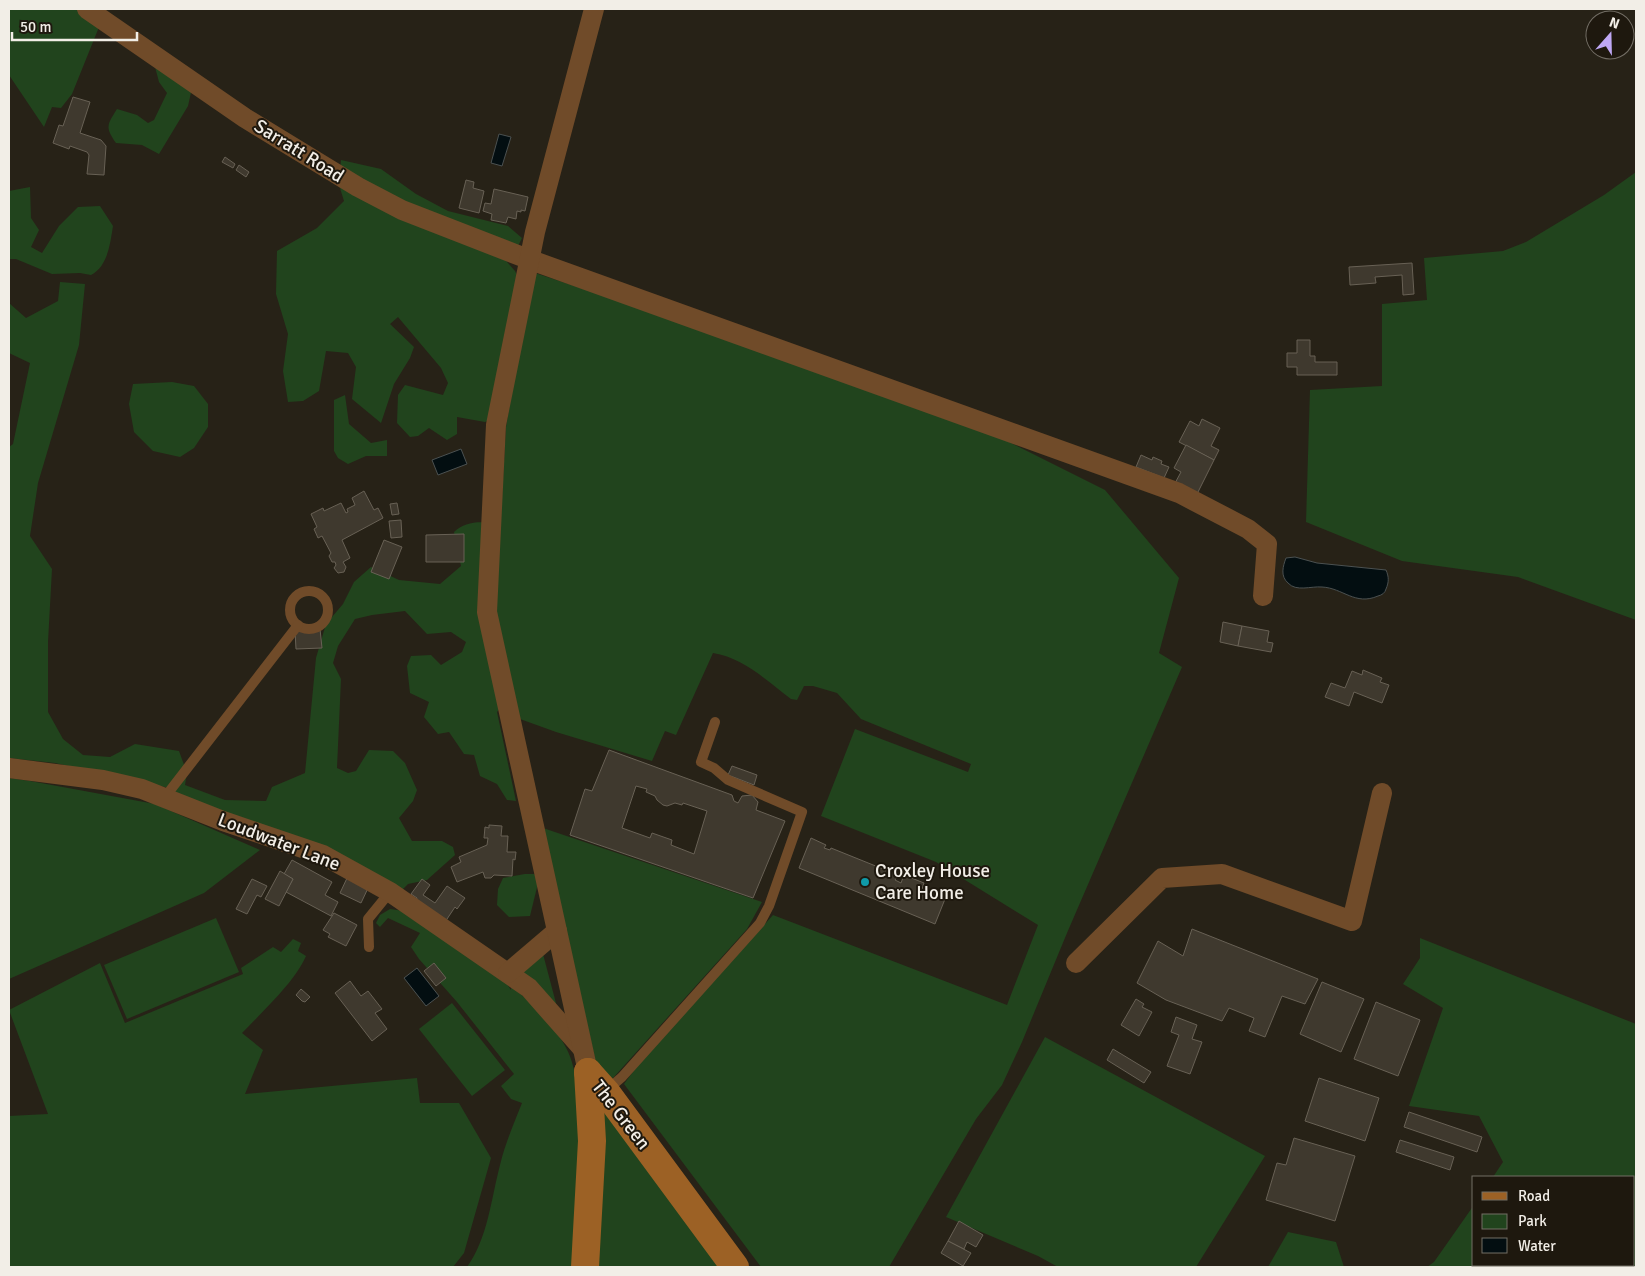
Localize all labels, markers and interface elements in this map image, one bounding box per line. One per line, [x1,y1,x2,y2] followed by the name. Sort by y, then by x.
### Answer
[12,10,138,42] scale bar
[1585,10,1635,60] north arrow
[1607,14,1622,33] text: N
[20,18,51,36] text: 50 m
[250,114,348,188] street label: Sarratt Road
[214,808,344,876] street label: Loudwater Lane
[875,859,990,905] place label: Croxley House Care Home
[859,876,871,888] marker: Croxley House Care Home
[586,1075,656,1155] street label: The Green
[1472,1176,1635,1266] legend
[1518,1187,1550,1205] text: Road
[1518,1212,1547,1230] text: Park
[1518,1237,1556,1255] text: Water

